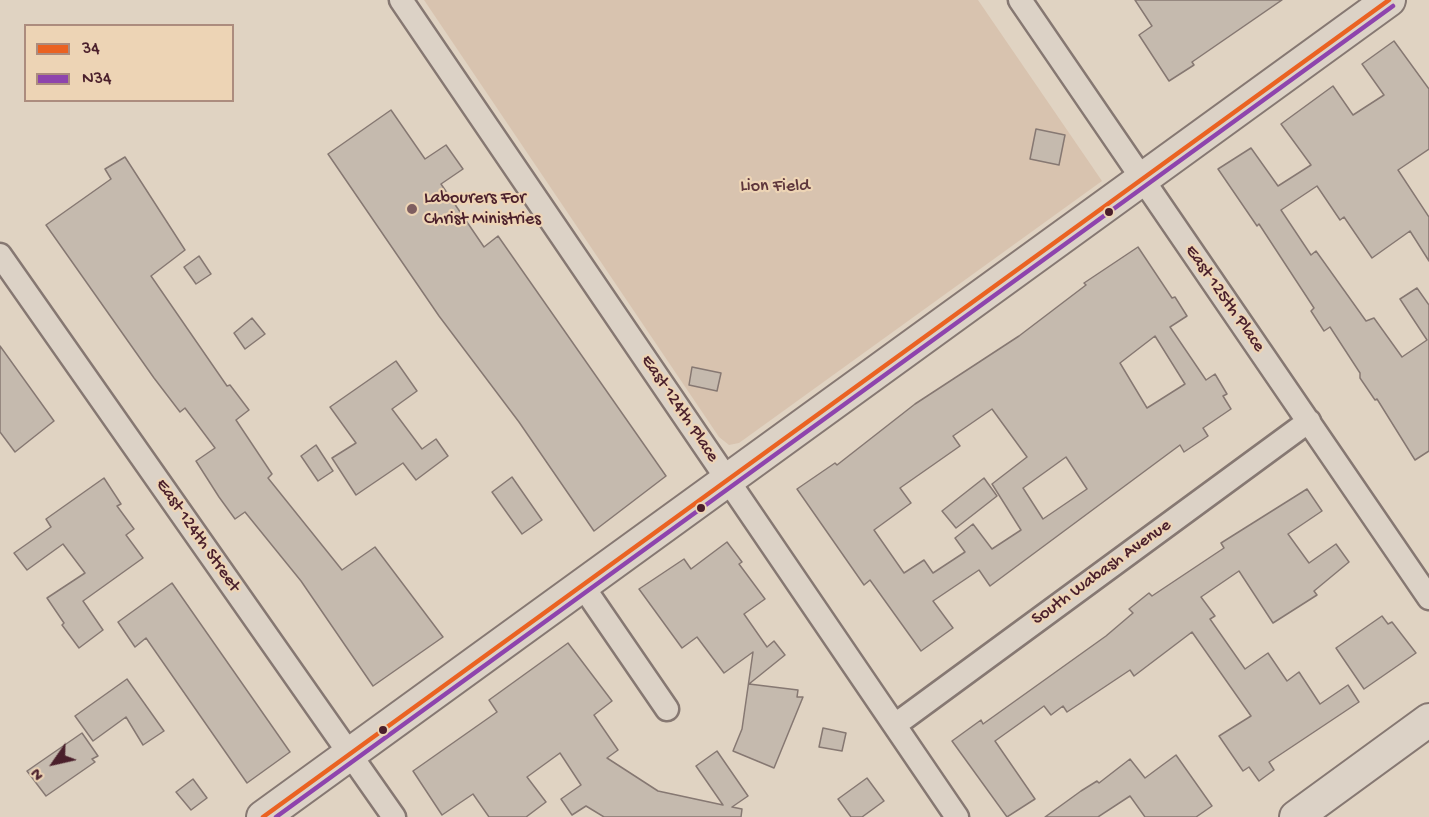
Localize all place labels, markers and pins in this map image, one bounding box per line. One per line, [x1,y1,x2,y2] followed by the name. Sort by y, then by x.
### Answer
[424,188,541,230] place label: Labourers For Christ Ministries
[405,202,419,216] marker: Labourers For Christ Ministries
[1103,206,1115,218] unlabelled marker
[695,502,707,514] unlabelled marker
[377,724,389,736] unlabelled marker

